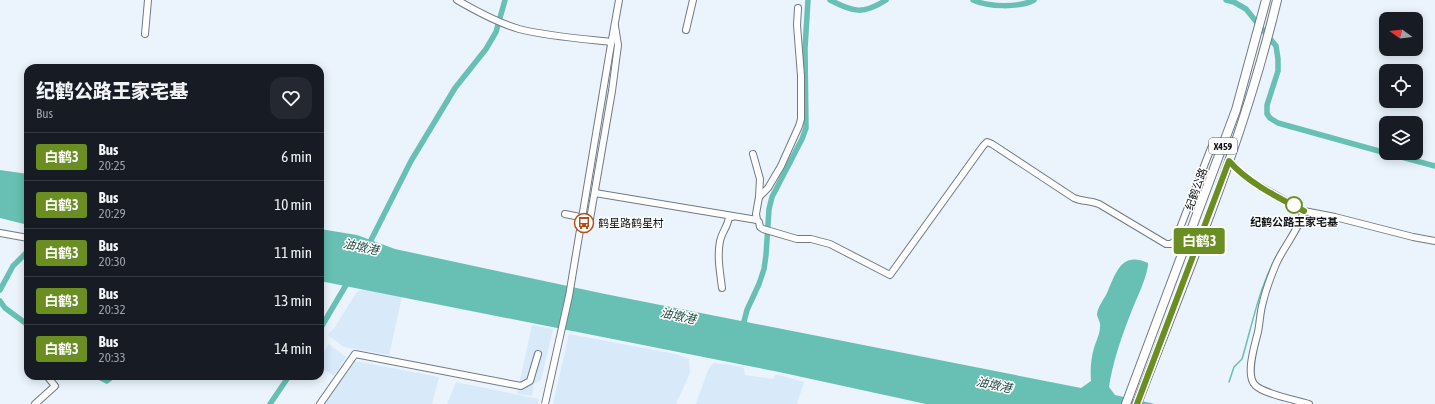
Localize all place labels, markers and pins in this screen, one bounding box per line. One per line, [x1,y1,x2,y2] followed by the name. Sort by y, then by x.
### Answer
[1285,196,1303,214] marker: 纪鹤公路王家宅基
[573,212,595,234] bus stop icon: 鹤星路鹤星村
[1250,216,1338,228] place label: 纪鹤公路王家宅基
[598,217,664,229] place label: 鹤星路鹤星村

